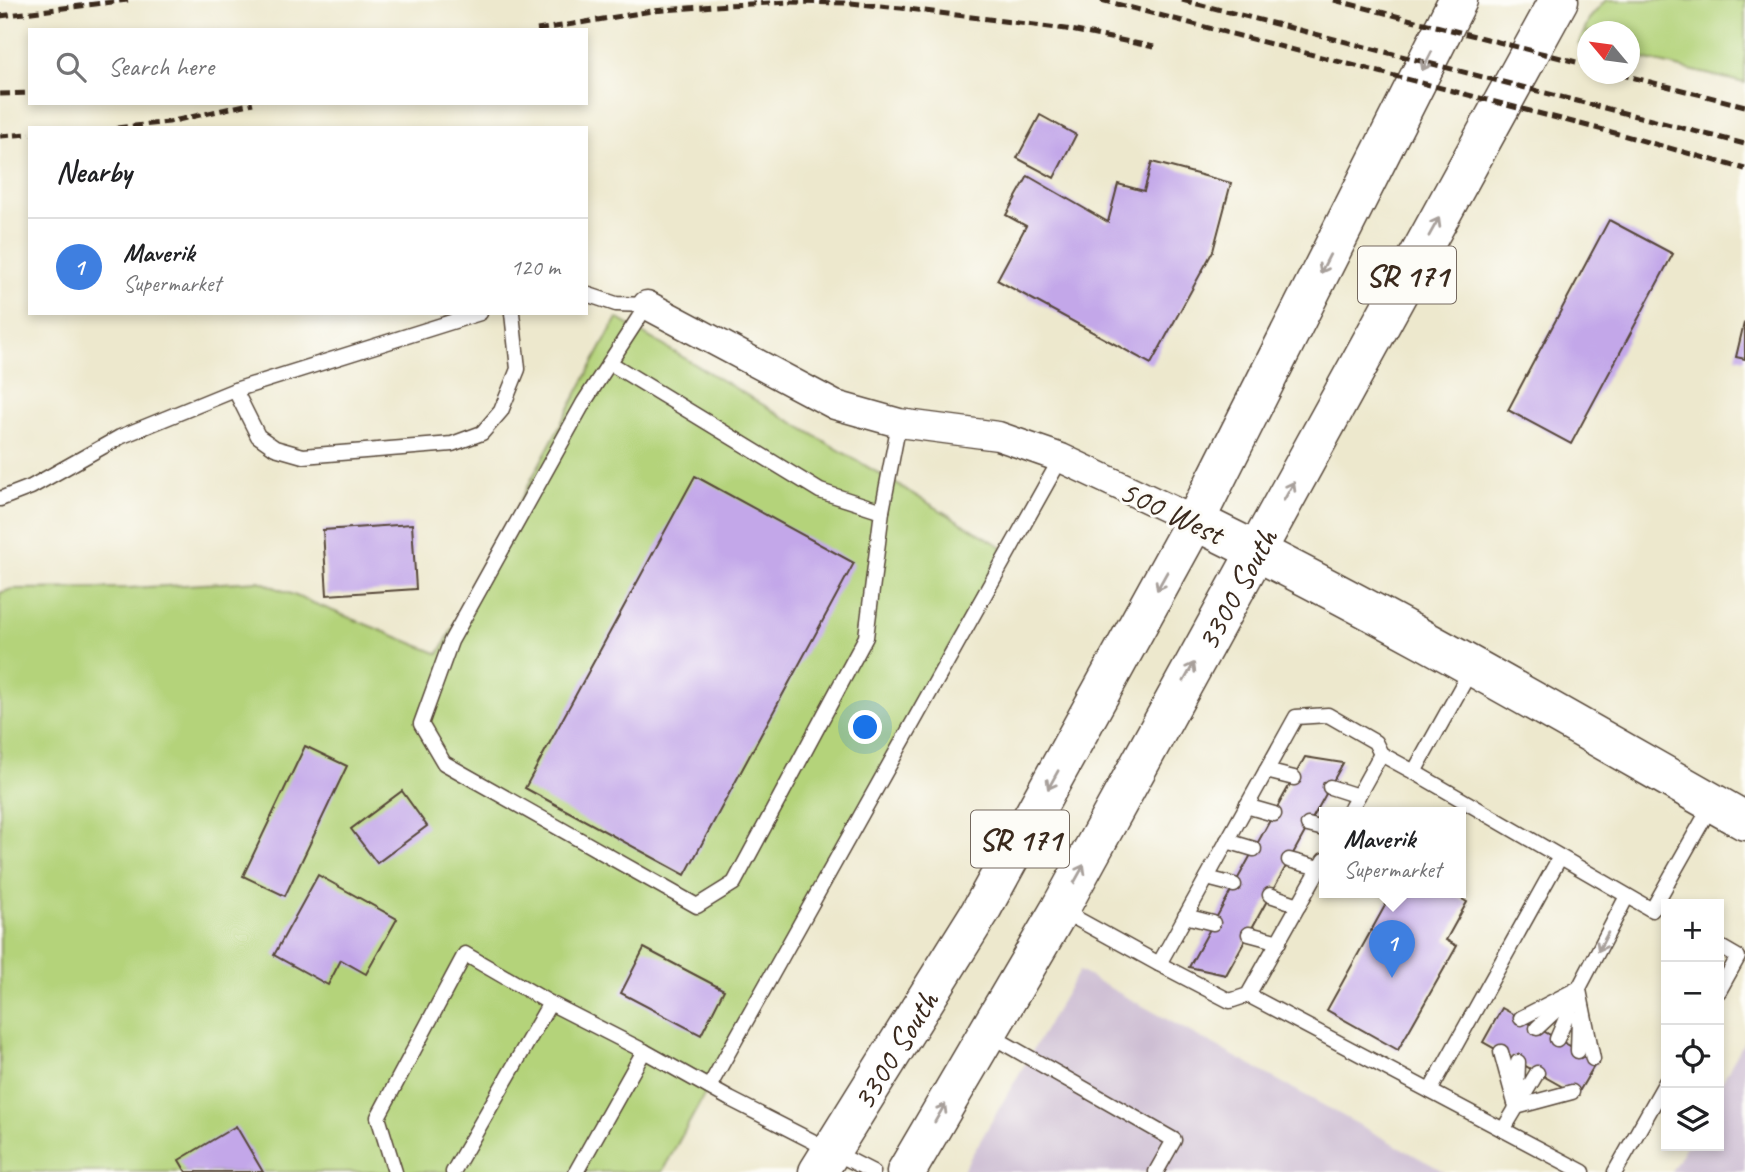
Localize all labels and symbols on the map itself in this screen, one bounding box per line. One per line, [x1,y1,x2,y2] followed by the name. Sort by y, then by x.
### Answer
[1577,21,1640,84] north arrow
[1420,50,1434,71] one-way arrow
[1428,217,1441,238] one-way arrow
[1358,246,1456,304] road number: SR 171
[1318,253,1332,274] one-way arrow
[1113,470,1233,555] street label: 500 West
[1283,481,1296,502] one-way arrow
[1186,519,1288,658] street label: 3300 South
[1155,570,1168,591] one-way arrow
[1183,662,1196,683] one-way arrow
[848,710,882,744] your location
[1046,770,1060,790] one-way arrow
[971,810,1069,868] road number: SR 171
[1073,864,1086,885] one-way arrow
[1369,920,1415,978] pin: 1
[1596,931,1609,952] one-way arrow
[842,981,949,1118] street label: 3300 South
[933,1104,947,1124] one-way arrow

